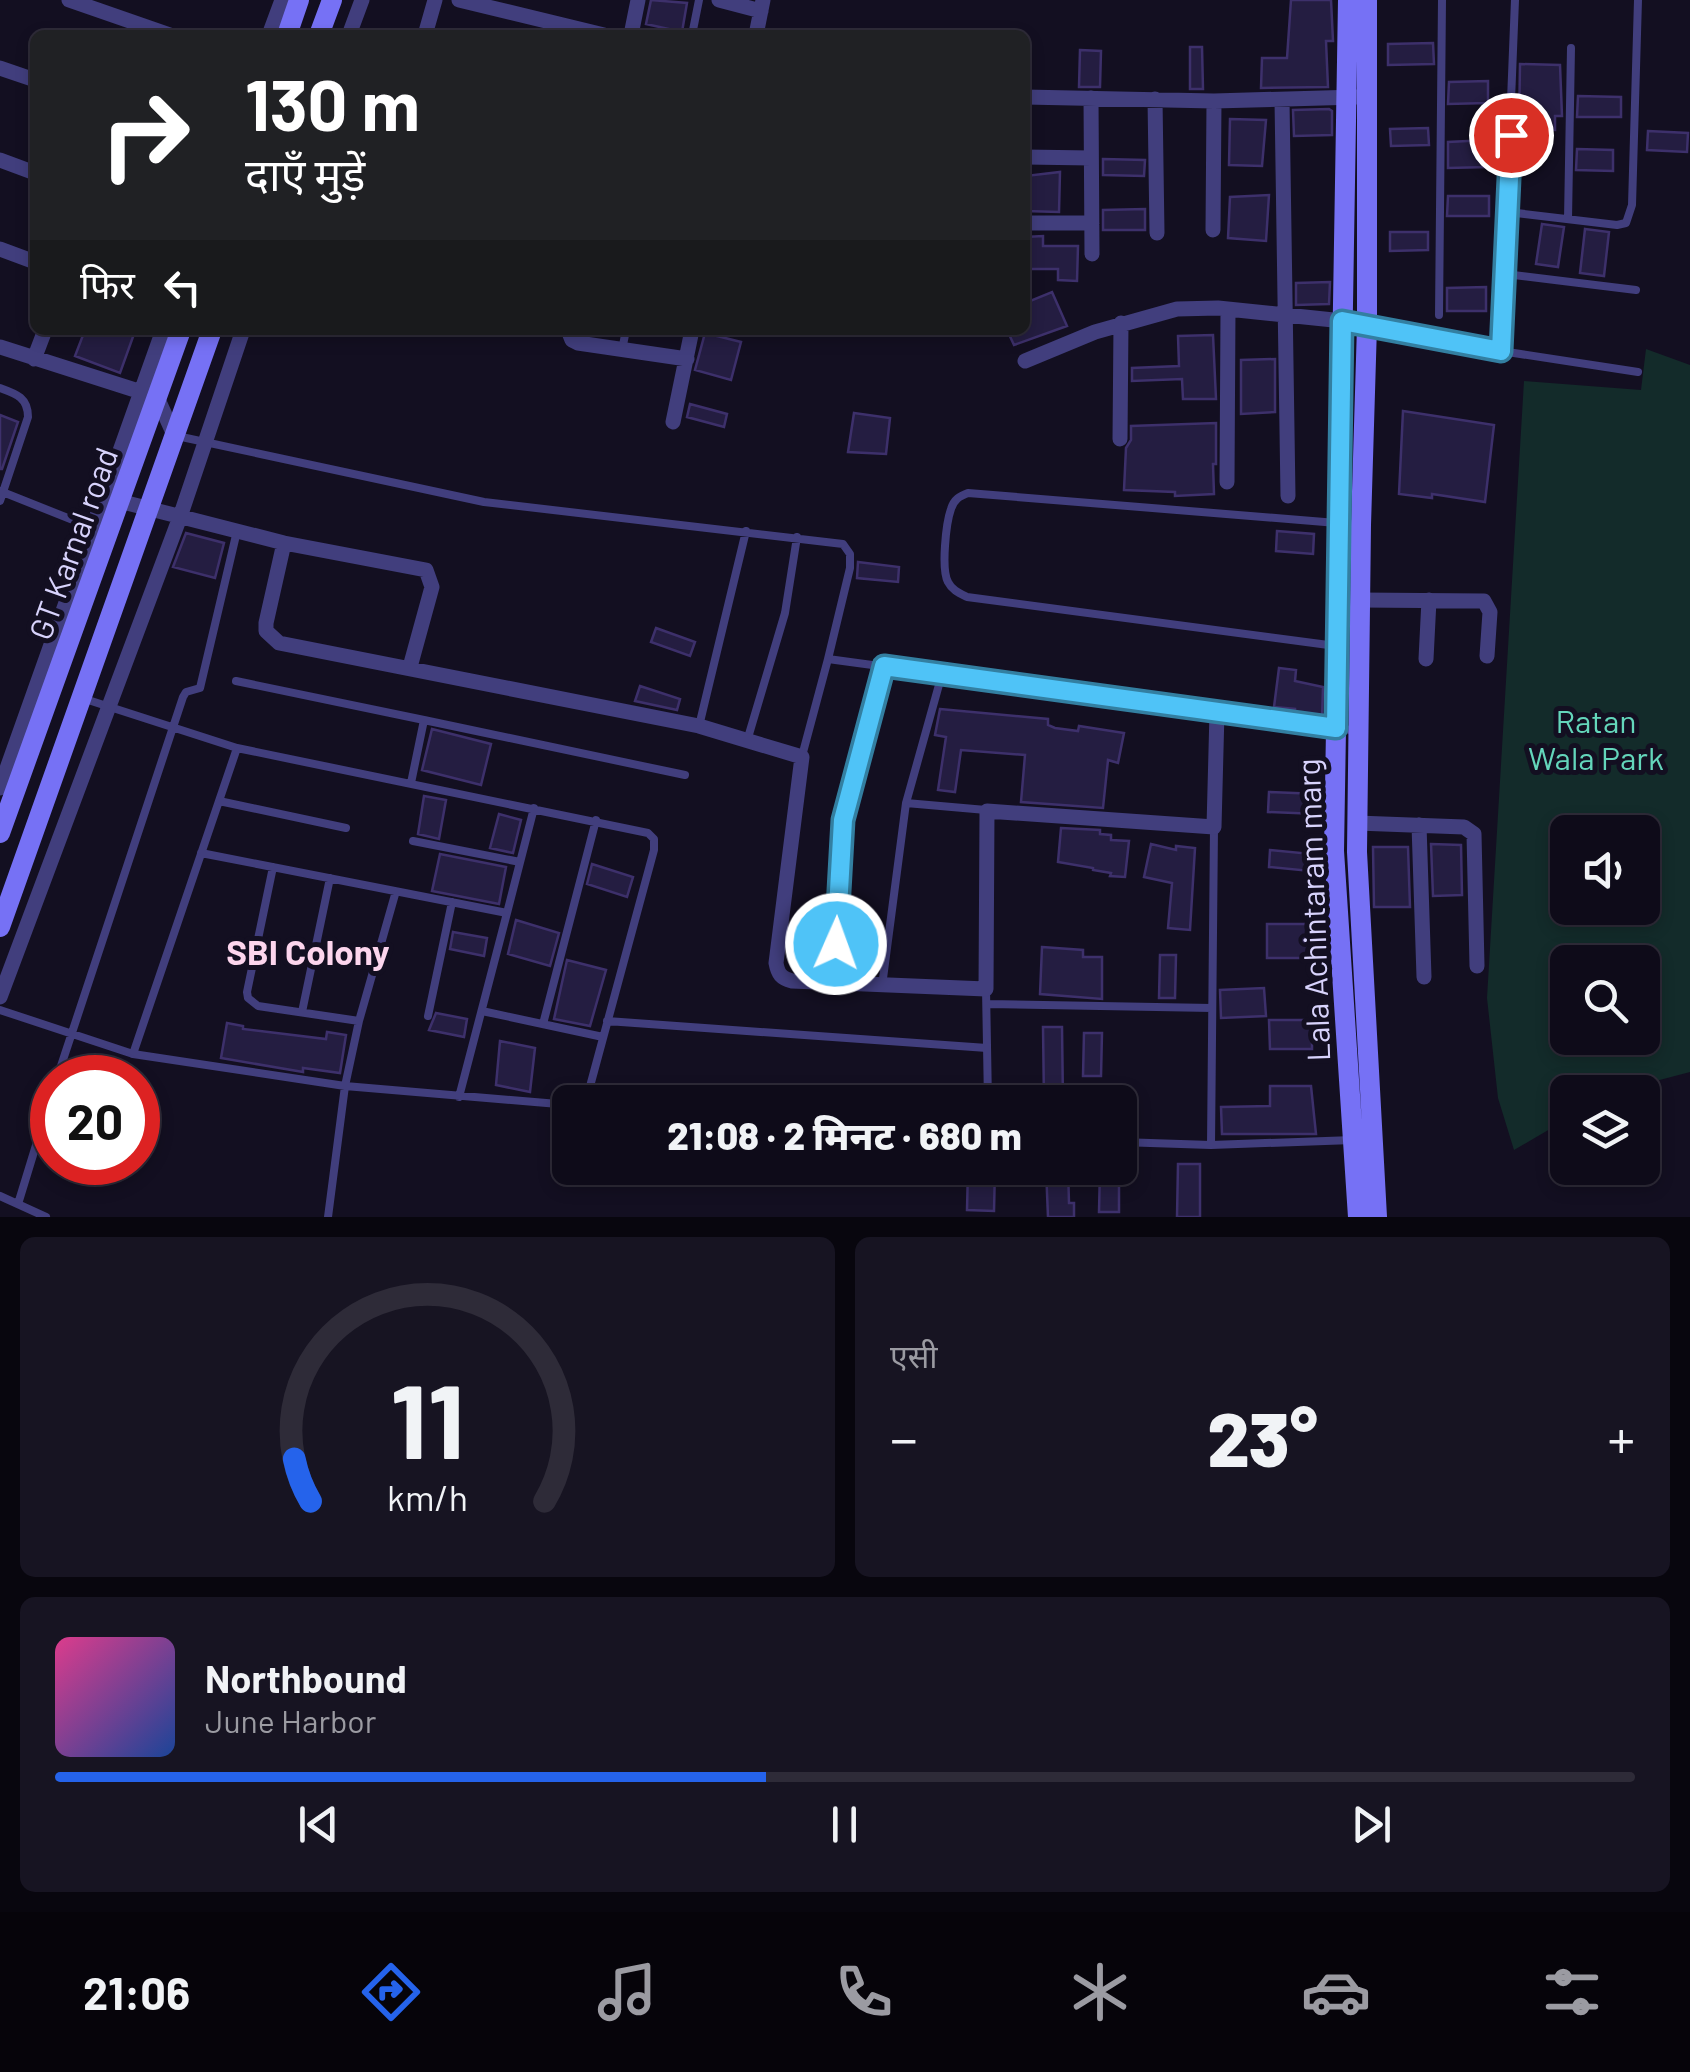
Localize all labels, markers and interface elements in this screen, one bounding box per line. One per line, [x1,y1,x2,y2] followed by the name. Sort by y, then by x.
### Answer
[245,61,420,145] text: 130 m
[80,70,210,200] icon: right
[1469,93,1554,178] pin
[1484,108,1539,163] icon: arrive
[245,146,365,200] text: दाएँ मुड़ें
[155,260,210,315] icon: left
[80,261,135,307] text: फिर
[20,442,124,644] street label: GT Karnal road
[1528,701,1664,776] park label: Ratan Wala Park
[1288,758,1336,1062] street label: Lala Achintaram marg
[1550,815,1660,1185] map controls
[1550,815,1660,925] button: sound
[784,892,888,996] position arrow
[226,930,390,972] district label: SBI Colony
[1550,945,1660,1055] button: search
[30,1055,160,1185] speed limit sign: 20
[1550,1075,1660,1185] button: layers
[667,1112,1022,1158] text: 21:08 · 2 मिनट · 680 m
[890,1336,938,1374] text: एसी
[390,1355,465,1480] text: 11
[1207,1392,1318,1482] text: 23°
[890,1404,918,1470] text: −
[1607,1404,1635,1470] text: +
[387,1475,468,1518] text: km/h
[205,1655,407,1701] text: Northbound
[205,1701,376,1739] text: June Harbor
[291,1797,346,1852] icon: previous
[817,1797,872,1852] icon: pause
[1344,1797,1399,1852] icon: next
[356,1957,426,2027] icon: directions
[592,1957,662,2027] icon: music
[829,1957,899,2027] icon: phone
[1065,1957,1135,2027] icon: climate
[1301,1957,1371,2027] icon: car
[1537,1957,1607,2027] icon: filters
[83,1965,190,2019] text: 21:06

